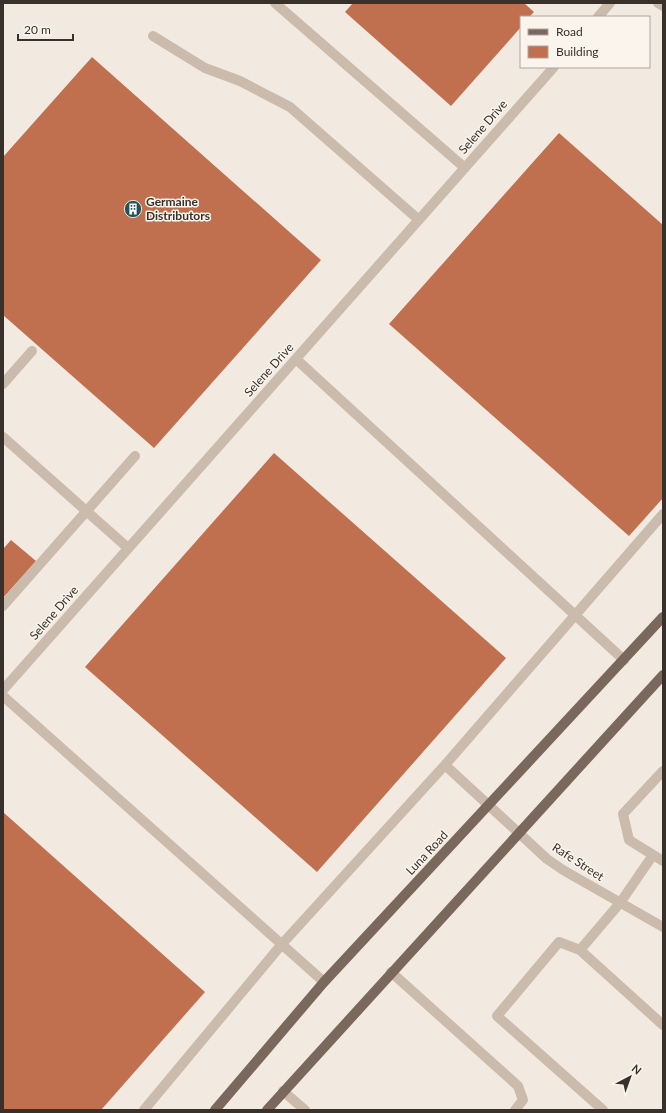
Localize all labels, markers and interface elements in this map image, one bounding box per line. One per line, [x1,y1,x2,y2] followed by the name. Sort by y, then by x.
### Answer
[18,16,73,42] scale bar
[520,16,650,68] legend
[24,22,51,37] text: 20 m
[556,24,583,39] text: Road
[556,44,599,59] text: Building
[455,97,510,157] street label: Selene Drive
[146,194,210,223] place label: Germaine Distributors
[123,199,143,219] building icon: Germaine Distributors
[241,340,297,399] street label: Selene Drive
[26,583,81,643] street label: Selene Drive
[402,827,451,878] street label: Luna Road
[550,839,607,884] street label: Rafe Street
[610,1057,650,1097] north arrow
[629,1061,644,1077] text: N

